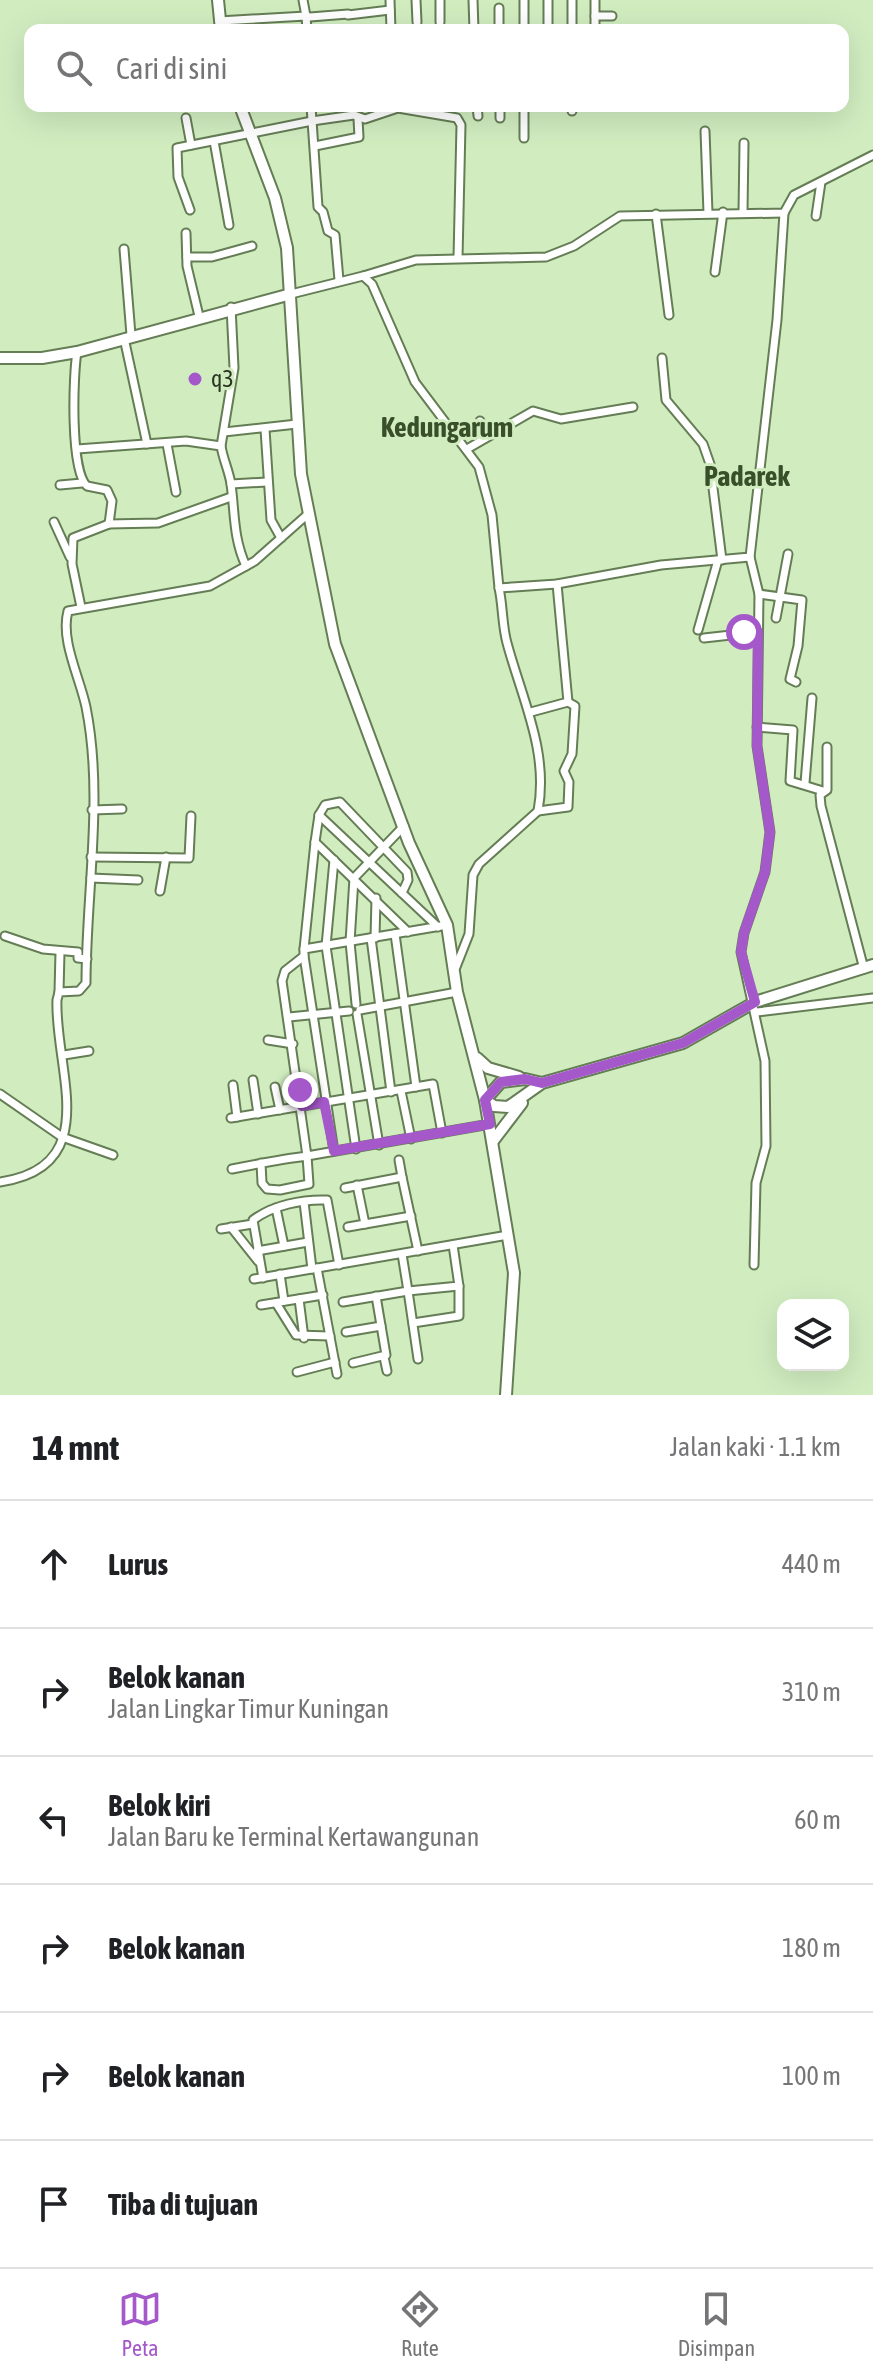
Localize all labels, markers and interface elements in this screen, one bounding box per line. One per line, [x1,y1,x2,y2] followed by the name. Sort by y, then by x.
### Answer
[24,24,849,112] search box
[52,46,96,90] icon: search
[116,51,227,85] text: Cari di sini
[211,365,234,392] place label: q3
[186,370,204,388] marker: q3
[381,411,513,443] district label: Kedungarum
[704,460,791,492] district label: Padarek
[726,614,762,650] route start
[282,1072,318,1108] route end
[777,1299,849,1371] map controls
[777,1299,849,1371] button: layers
[32,1428,119,1467] text: 14 mnt
[670,1432,841,1462] text: Jalan kaki · 1.1 km
[32,1542,76,1586] icon: ahead
[108,1547,168,1581] text: Lurus
[782,1549,841,1579] text: 440 m
[108,1660,245,1694] text: Belok kanan
[32,1670,76,1714] icon: right
[782,1677,841,1707] text: 310 m
[108,1694,389,1724] text: Jalan Lingkar Timur Kuningan
[108,1788,211,1822] text: Belok kiri
[32,1798,76,1842] icon: left
[794,1805,841,1835] text: 60 m
[108,1822,479,1852] text: Jalan Baru ke Terminal Kertawangunan
[32,1926,76,1970] icon: right
[108,1931,245,1965] text: Belok kanan
[782,1933,841,1963] text: 180 m
[32,2054,76,2098] icon: right
[108,2059,245,2093] text: Belok kanan
[782,2061,841,2091] text: 100 m
[32,2182,76,2226] icon: arrive
[108,2187,258,2221] text: Tiba di tujuan
[118,2287,162,2361] tab: Peta
[398,2287,442,2361] tab: Rute
[678,2287,755,2361] tab: Disimpan

